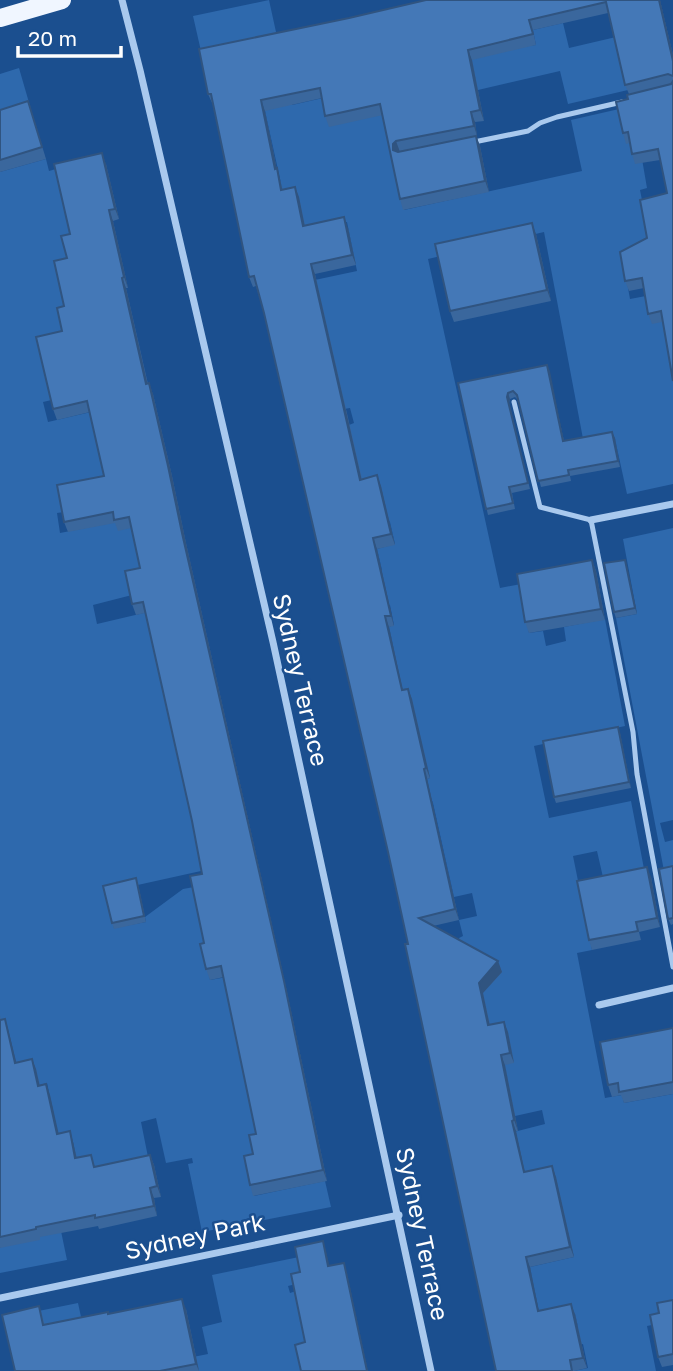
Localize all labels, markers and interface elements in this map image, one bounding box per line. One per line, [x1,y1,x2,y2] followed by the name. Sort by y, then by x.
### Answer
[18,14,121,58] scale bar
[28,25,77,51] text: 20 m
[268,591,335,769] street label: Sydney Terrace
[391,1145,456,1323] street label: Sydney Terrace
[122,1207,267,1265] street label: Sydney Park

